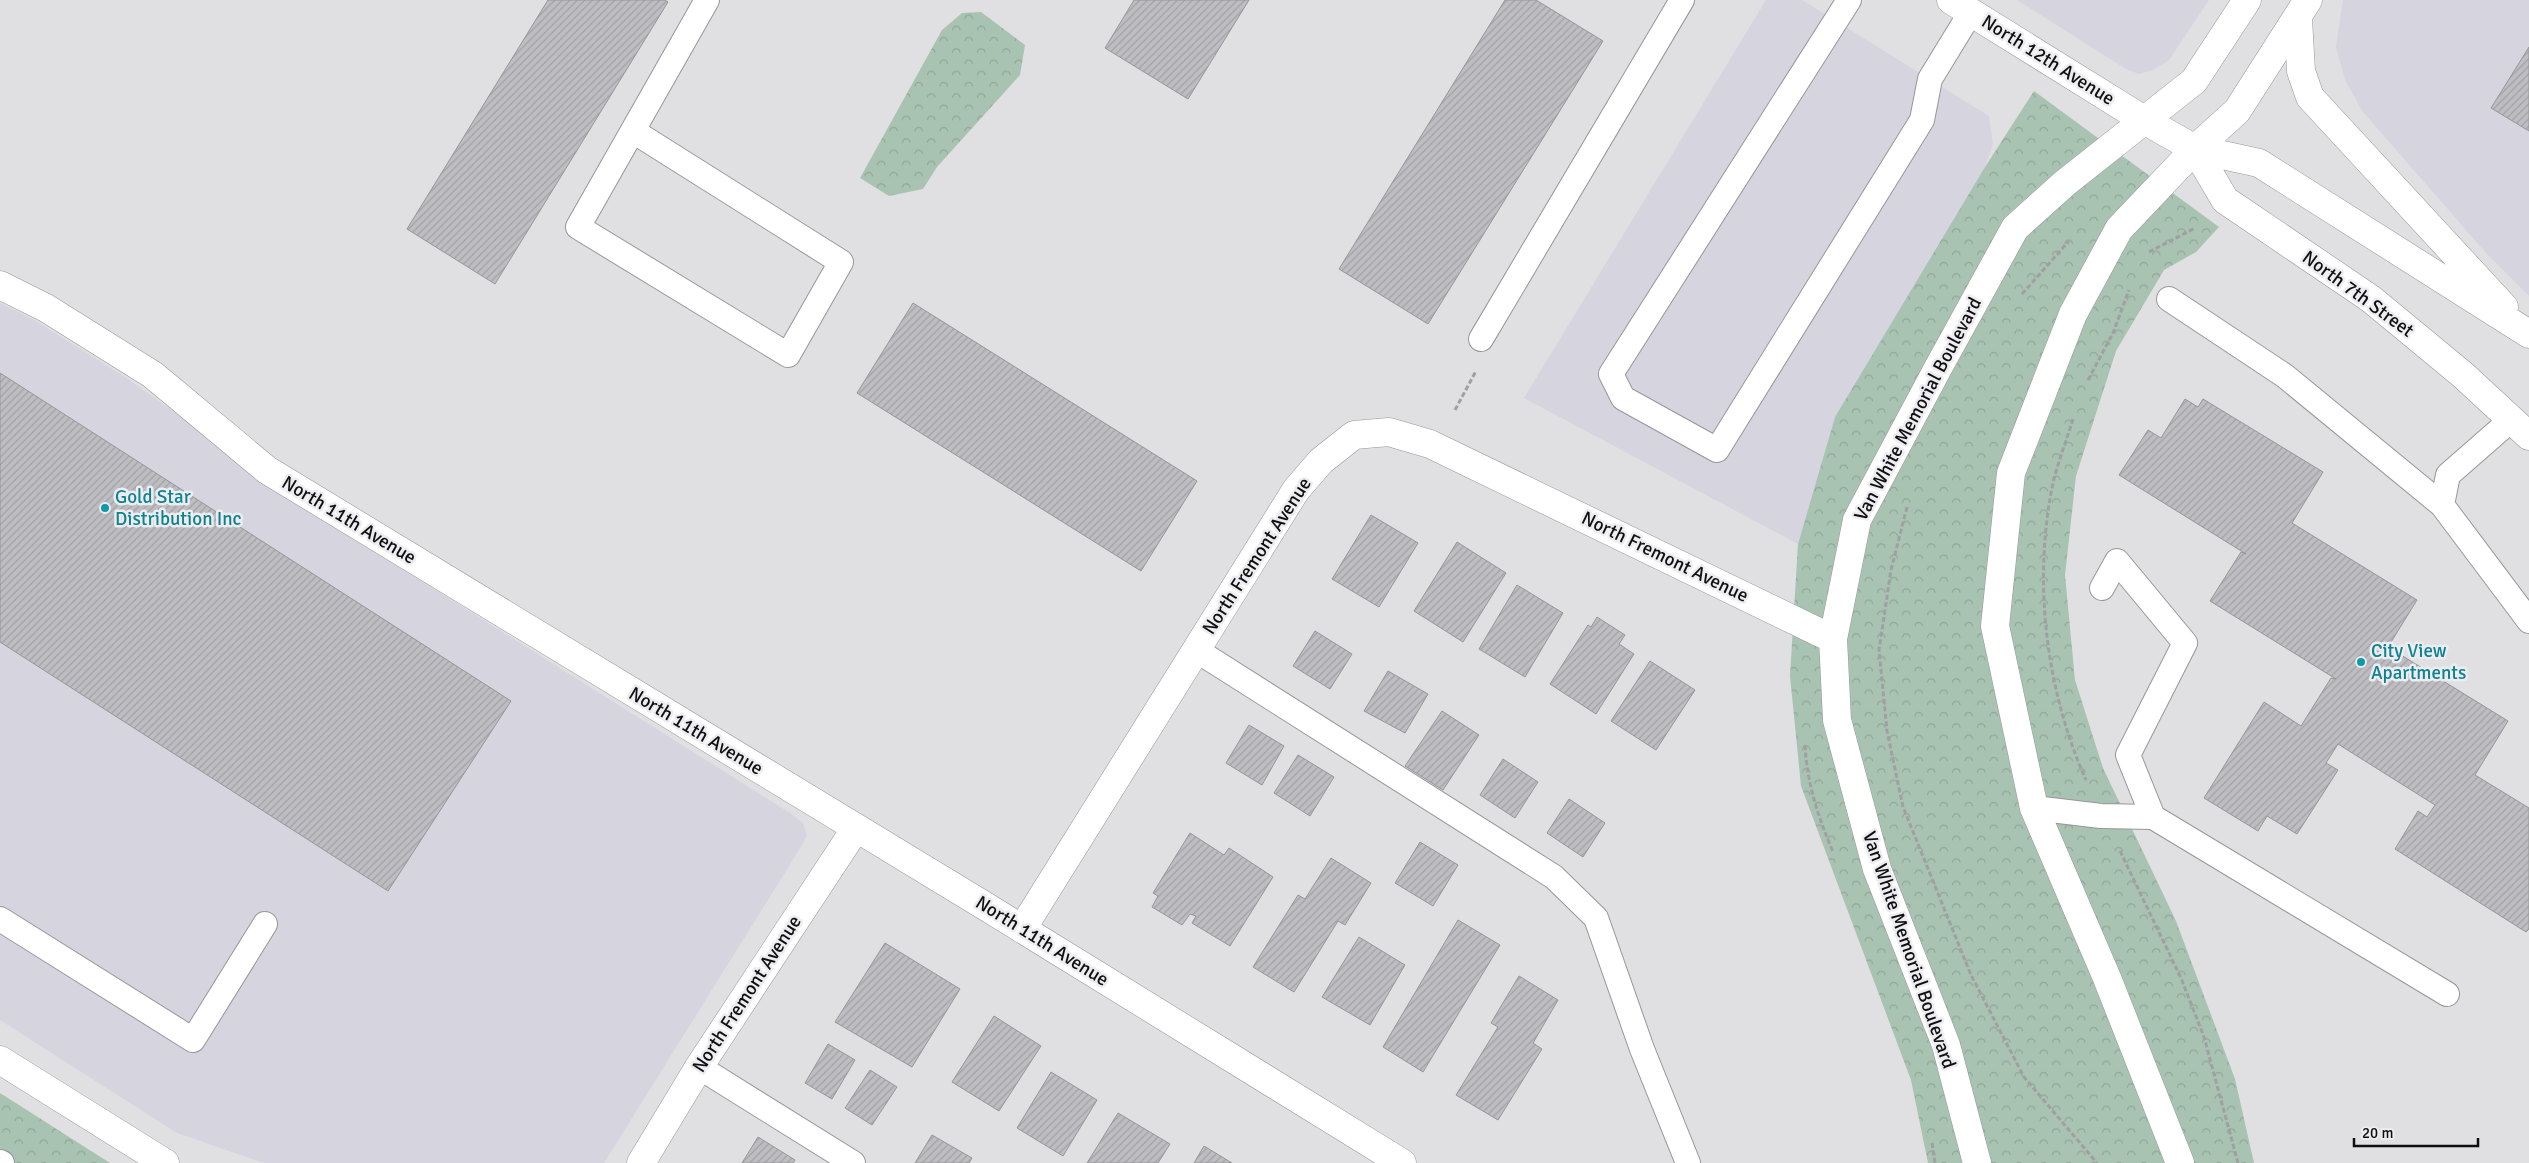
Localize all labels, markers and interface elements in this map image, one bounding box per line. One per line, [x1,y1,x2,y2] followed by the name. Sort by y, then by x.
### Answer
[1977,9,2119,111] street label: North 12th Avenue
[2297,245,2419,343] street label: North 7th Street
[1849,293,1987,525] street label: Van White Memorial Boulevard
[277,470,421,570] street label: North 11th Avenue
[1197,473,1317,639] street label: North Fremont Avenue
[115,485,242,531] place label: Gold Star Distribution Inc
[99,502,111,514] marker: Gold Star Distribution Inc
[1578,506,1752,608] street label: North Fremont Avenue
[2371,639,2466,685] place label: City View Apartments
[2355,656,2367,668] marker: City View Apartments
[624,681,768,781] street label: North 11th Avenue
[1857,828,1961,1072] street label: Van White Memorial Boulevard
[971,890,1113,992] street label: North 11th Avenue
[687,911,807,1077] street label: North Fremont Avenue
[2354,1116,2478,1148] scale bar
[2362,1124,2393,1142] text: 20 m

